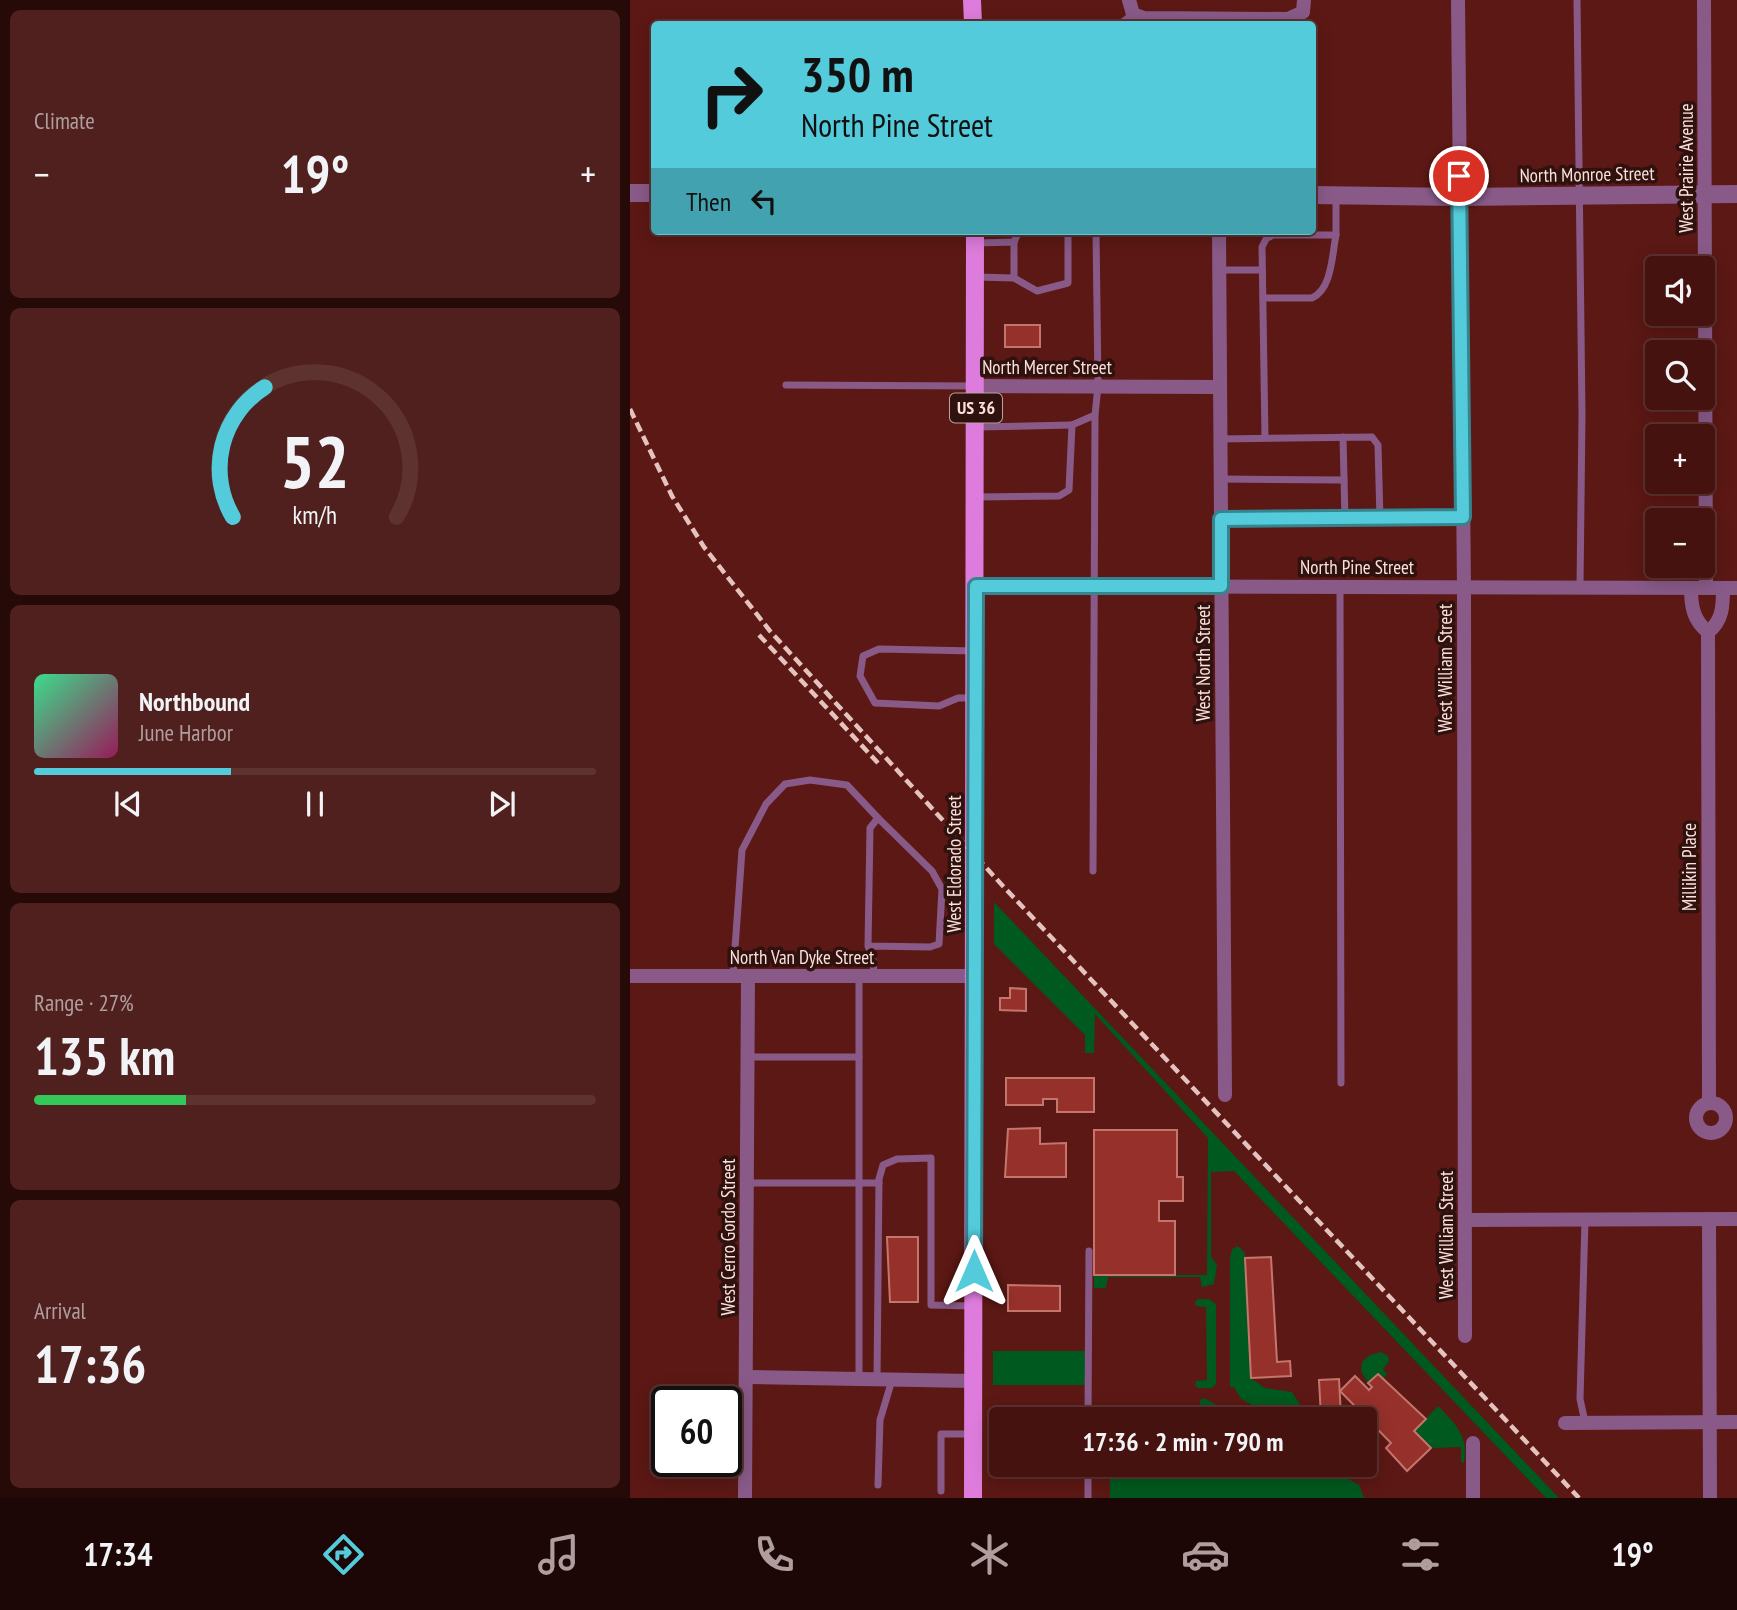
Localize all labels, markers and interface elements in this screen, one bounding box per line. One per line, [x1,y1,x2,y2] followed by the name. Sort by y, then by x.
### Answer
[801,42,914,106] text: 350 m
[686,49,777,140] icon: right
[1674,103,1698,233] street label: West Prairie Avenue
[801,104,993,146] text: North Pine Street
[34,106,95,135] text: Climate
[281,140,349,207] text: 19°
[1429,146,1489,206] pin
[34,149,50,198] text: −
[580,149,596,198] text: +
[1440,157,1478,195] icon: arrive
[1519,161,1655,187] street label: North Monroe Street
[745,182,783,220] icon: left
[686,185,731,218] text: Then
[1645,256,1715,578] map controls
[1645,256,1715,326] button: sound
[1645,340,1715,410] button: search
[982,355,1113,379] street label: North Mercer Street
[950,394,1002,422] road number: US 36
[280,414,350,508] text: 52
[1645,424,1715,494] button: +
[293,499,337,531] text: km/h
[1645,508,1715,578] button: −
[1300,555,1415,579] street label: North Pine Street
[1433,603,1457,732] street label: West William Street
[1191,604,1215,721] street label: West North Street
[139,685,250,718] text: Northbound
[139,718,233,747] text: June Harbor
[109,785,147,823] icon: previous
[296,785,334,823] icon: pause
[483,785,521,823] icon: next
[942,795,966,933] street label: West Eldorado Street
[1677,823,1701,911] street label: Millikin Place
[730,945,875,969] street label: North Van Dyke Street
[34,988,134,1017] text: Range · 27%
[34,1022,175,1089] text: 135 km
[716,1158,740,1315] street label: West Cerro Gordo Street
[1434,1170,1458,1299] street label: West William Street
[937,1234,1011,1308] position arrow
[34,1296,86,1325] text: Arrival
[34,1330,146,1397] text: 17:36
[651,1386,742,1477] speed limit sign: 60
[1083,1425,1283,1458] text: 17:36 · 2 min · 790 m
[319,1530,368,1579] icon: directions
[534,1530,583,1579] icon: music
[750,1530,799,1579] icon: phone
[965,1530,1014,1579] icon: climate
[1181,1530,1230,1579] icon: car
[1396,1530,1445,1579] icon: filters
[83,1533,152,1575] text: 17:34
[1612,1533,1654,1575] text: 19°

